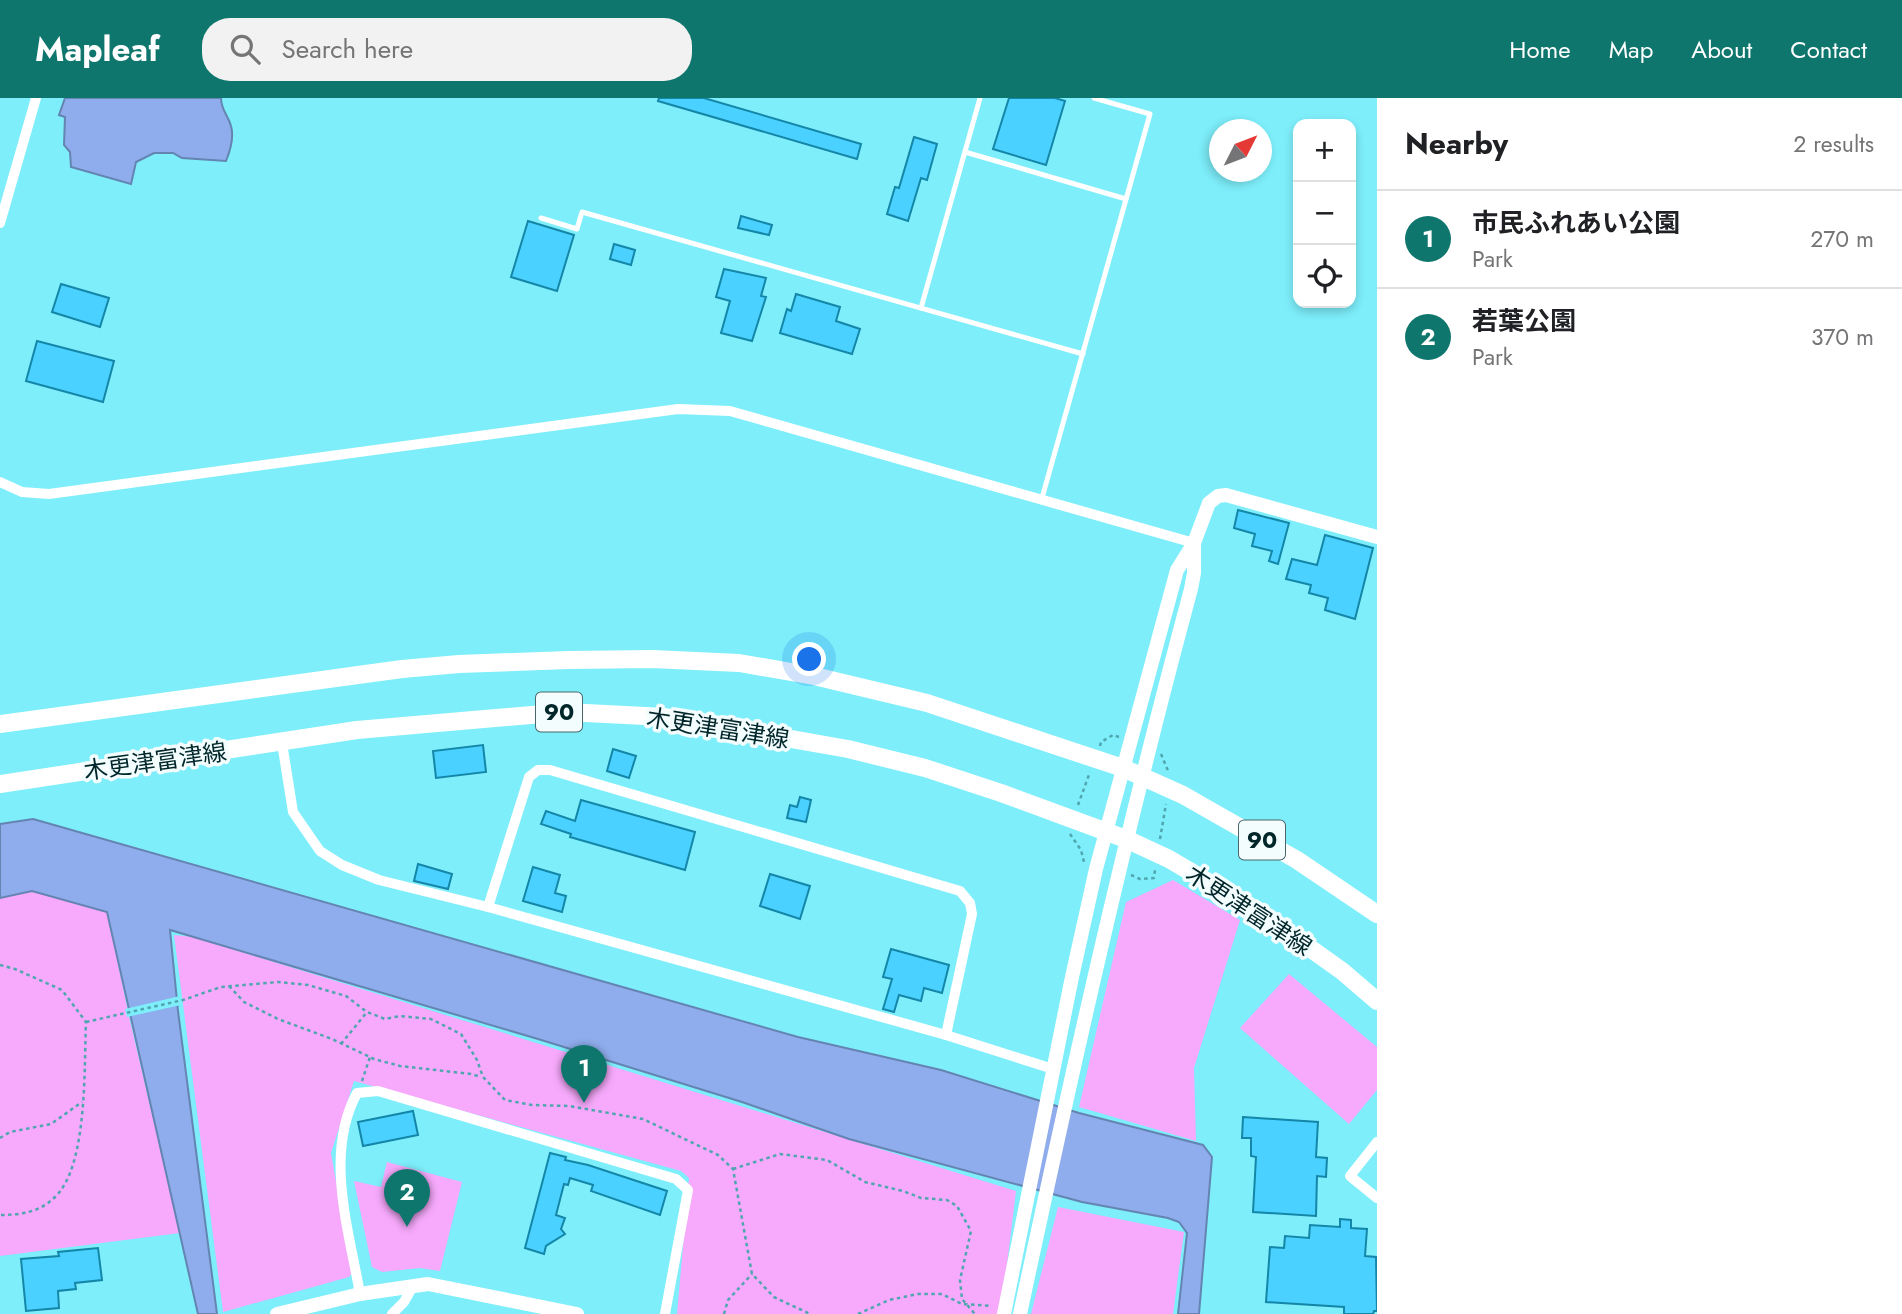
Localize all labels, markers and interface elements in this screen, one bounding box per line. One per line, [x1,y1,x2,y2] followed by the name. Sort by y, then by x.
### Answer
[202,18,692,81] search box
[35,26,160,73] text: Mapleaf
[226,30,264,68] icon: search
[282,30,413,68] text: Search here
[1509,32,1571,67] text: Home
[1609,32,1653,67] text: Map
[1691,32,1752,67] text: About
[1790,32,1867,67] text: Contact
[1209,119,1272,182] north arrow
[1293,119,1356,308] map controls
[1293,119,1356,182] button: +
[1405,122,1508,165] text: Nearby
[1793,127,1874,161] text: 2 results
[1293,182,1356,245] button: −
[1472,204,1680,242] text: 市民ふれあい公園
[1422,222,1434,256] text: 1
[1810,222,1874,256] text: 270 m
[1472,242,1513,276] text: Park
[1293,245,1356,308] button: locate
[1472,302,1576,340] text: 若葉公園
[1420,320,1436,354] text: 2
[1811,320,1874,354] text: 370 m
[1472,340,1513,374] text: Park
[792,642,826,676] your location
[536,692,582,732] road number: 90
[644,699,792,757] street label: 木更津富津線
[81,734,229,788] street label: 木更津富津線
[1239,820,1285,860] road number: 90
[1179,856,1319,964] street label: 木更津富津線
[561,1045,607,1103] pin: 1
[384,1169,430,1227] pin: 2

